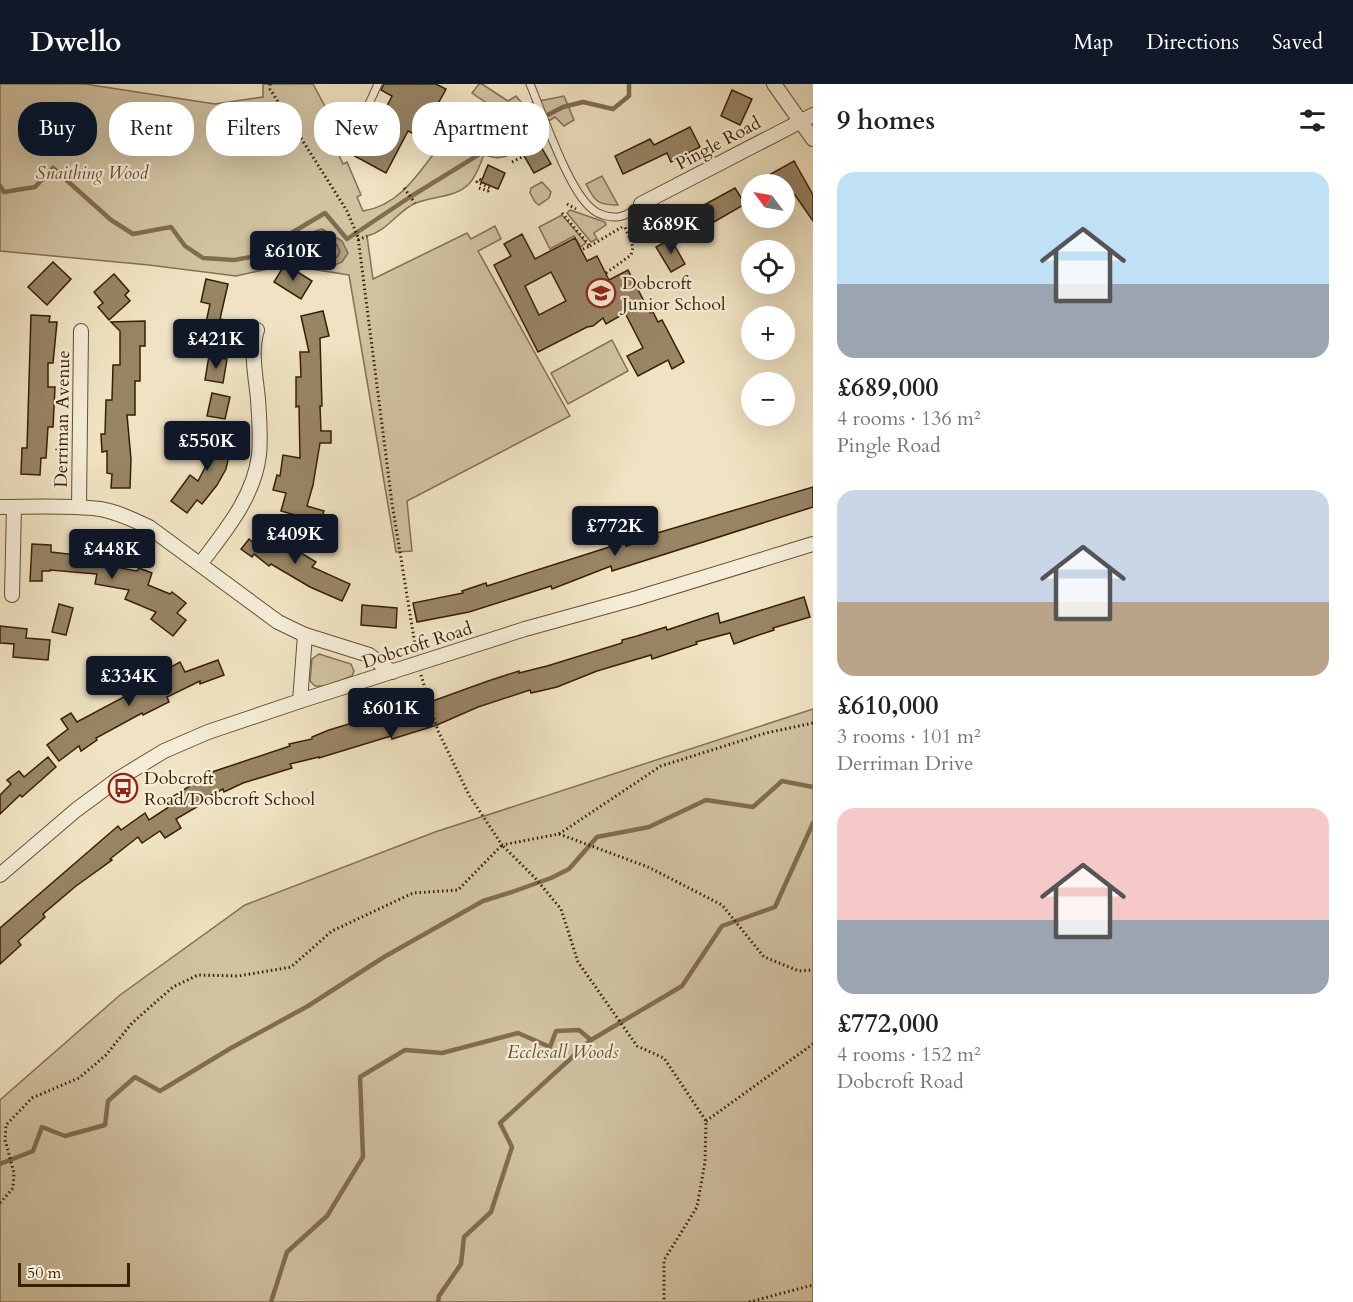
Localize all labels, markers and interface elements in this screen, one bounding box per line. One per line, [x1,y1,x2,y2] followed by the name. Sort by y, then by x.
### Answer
[30,23,121,61] text: Dwello
[1073,28,1113,57] text: Map
[1146,28,1239,57] text: Directions
[1272,28,1323,57] text: Saved
[18,102,97,156] chip: Buy
[109,102,194,156] chip: Rent
[206,102,302,156] chip: Filters
[314,102,400,156] chip: New
[412,102,549,156] chip: Apartment
[837,103,935,138] text: 9 homes
[1296,104,1329,137] icon: filters
[671,110,766,176] street label: Pingle Road
[36,161,150,186] park label: Snaithing Wood
[741,174,795,228] north arrow
[741,174,795,426] map controls
[629,204,713,255] pin: £689K
[642,210,700,237] text: £689K
[1029,211,1137,319] icon: home
[251,231,335,282] pin: £610K
[264,237,322,264] text: £610K
[741,240,795,294] button: locate
[619,271,726,317] place label: Dobcroft Junior School
[585,277,617,309] school or university icon: Dobcroft Junior School
[741,306,795,360] button: +
[174,319,258,370] pin: £421K
[187,325,245,352] text: £421K
[49,350,76,488] street label: Derriman Avenue
[837,370,939,405] text: £689,000
[741,372,795,426] button: −
[837,405,981,432] text: 4 rooms · 136 m²
[165,421,249,472] pin: £550K
[178,427,236,454] text: £550K
[837,432,941,459] text: Pingle Road
[573,506,657,557] pin: £772K
[586,512,644,539] text: £772K
[253,514,337,565] pin: £409K
[266,520,324,547] text: £409K
[70,529,154,580] pin: £448K
[1029,529,1137,637] icon: home
[83,535,141,562] text: £448K
[359,616,476,675] street label: Dobcroft Road
[87,656,171,707] pin: £334K
[100,662,158,689] text: £334K
[349,688,433,739] pin: £601K
[837,688,939,723] text: £610,000
[362,694,420,721] text: £601K
[837,723,981,750] text: 3 rooms · 101 m²
[837,750,973,777] text: Derriman Drive
[144,766,315,812] place label: Dobcroft Road/Dobcroft School
[107,772,139,804] bus stop icon: Dobcroft Road/Dobcroft School
[1029,847,1137,955] icon: home
[837,1006,939,1041] text: £772,000
[507,1040,619,1065] park label: Ecclesall Woods
[837,1041,981,1068] text: 4 rooms · 152 m²
[837,1068,964,1095] text: Dobcroft Road
[18,1260,130,1288] scale bar
[27,1262,61,1284] text: 50 m

